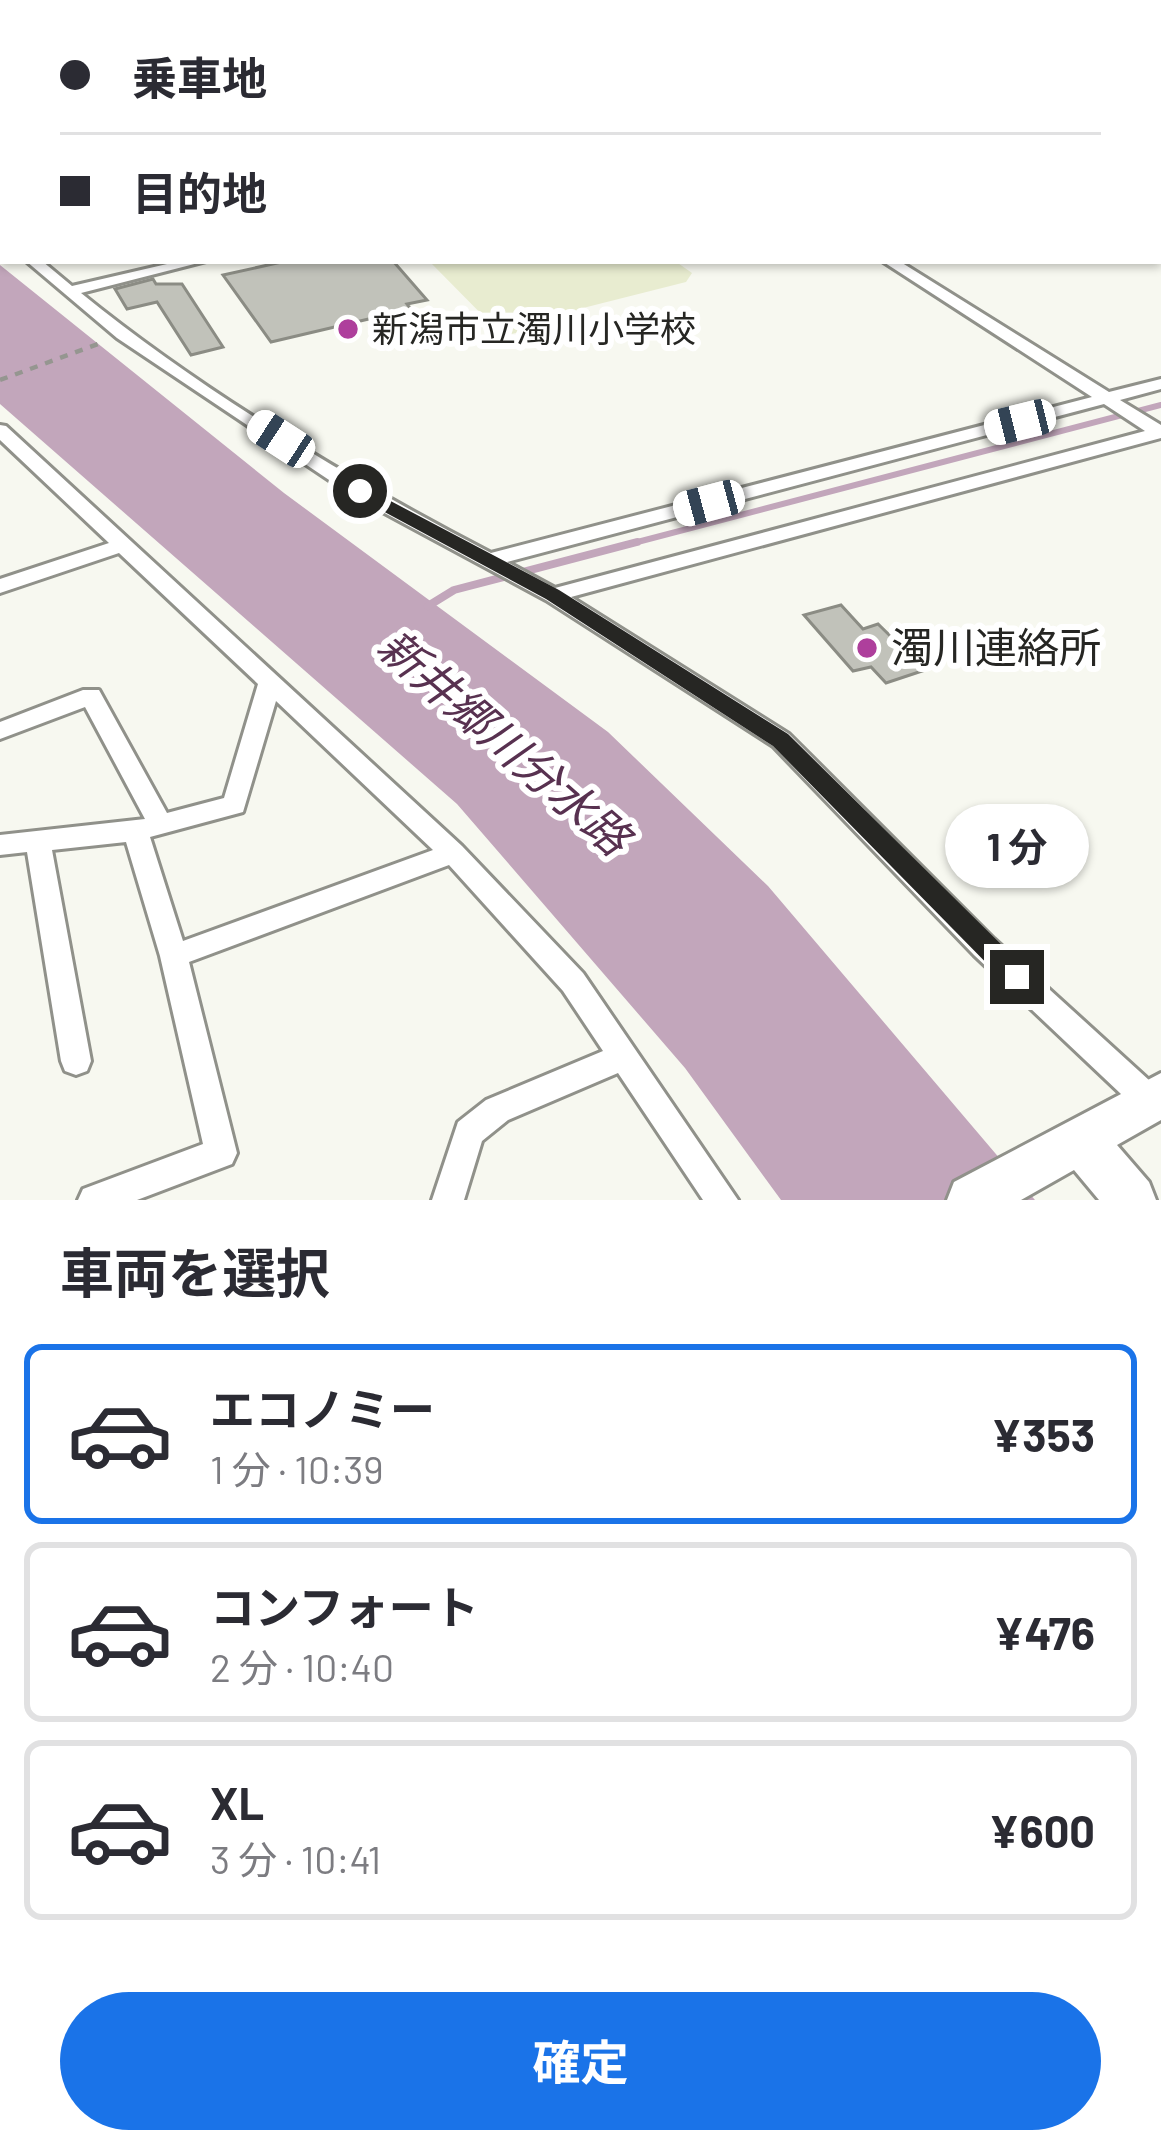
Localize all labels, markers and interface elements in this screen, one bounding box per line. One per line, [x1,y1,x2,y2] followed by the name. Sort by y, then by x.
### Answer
[132,50,267,104] text: 乗車地
[132,165,267,219] text: 目的地
[372,306,696,349] place label: 新潟市立濁川小学校
[335,316,361,342] marker: 新潟市立濁川小学校
[981,396,1059,448] car
[241,404,321,474] car
[333,464,387,518] route start
[670,476,748,530] car
[369,617,645,867] water label: 新井郷川分水路
[891,621,1101,671] place label: 濁川連絡所
[854,635,880,661] marker: 濁川連絡所
[945,803,1089,887] callout: 1 分
[987,822,1047,869] text: 1 分
[990,950,1044,1004] route end
[60,1239,330,1304] text: 車両を選択
[66,1380,174,1488] icon: car
[210,1381,435,1435] text: エコノミー
[991,1407,1095,1461] text: ¥353
[210,1445,384,1492] text: 1 分 · 10:39
[66,1578,174,1686] icon: car
[210,1579,479,1633] text: コンフォート
[994,1605,1095,1659] text: ¥476
[210,1643,394,1690] text: 2 分 · 10:40
[210,1775,264,1829] text: XL
[66,1776,174,1884] icon: car
[989,1803,1095,1857] text: ¥600
[210,1835,381,1882] text: 3 分 · 10:41
[60,1992,1101,2130] button: 確定

